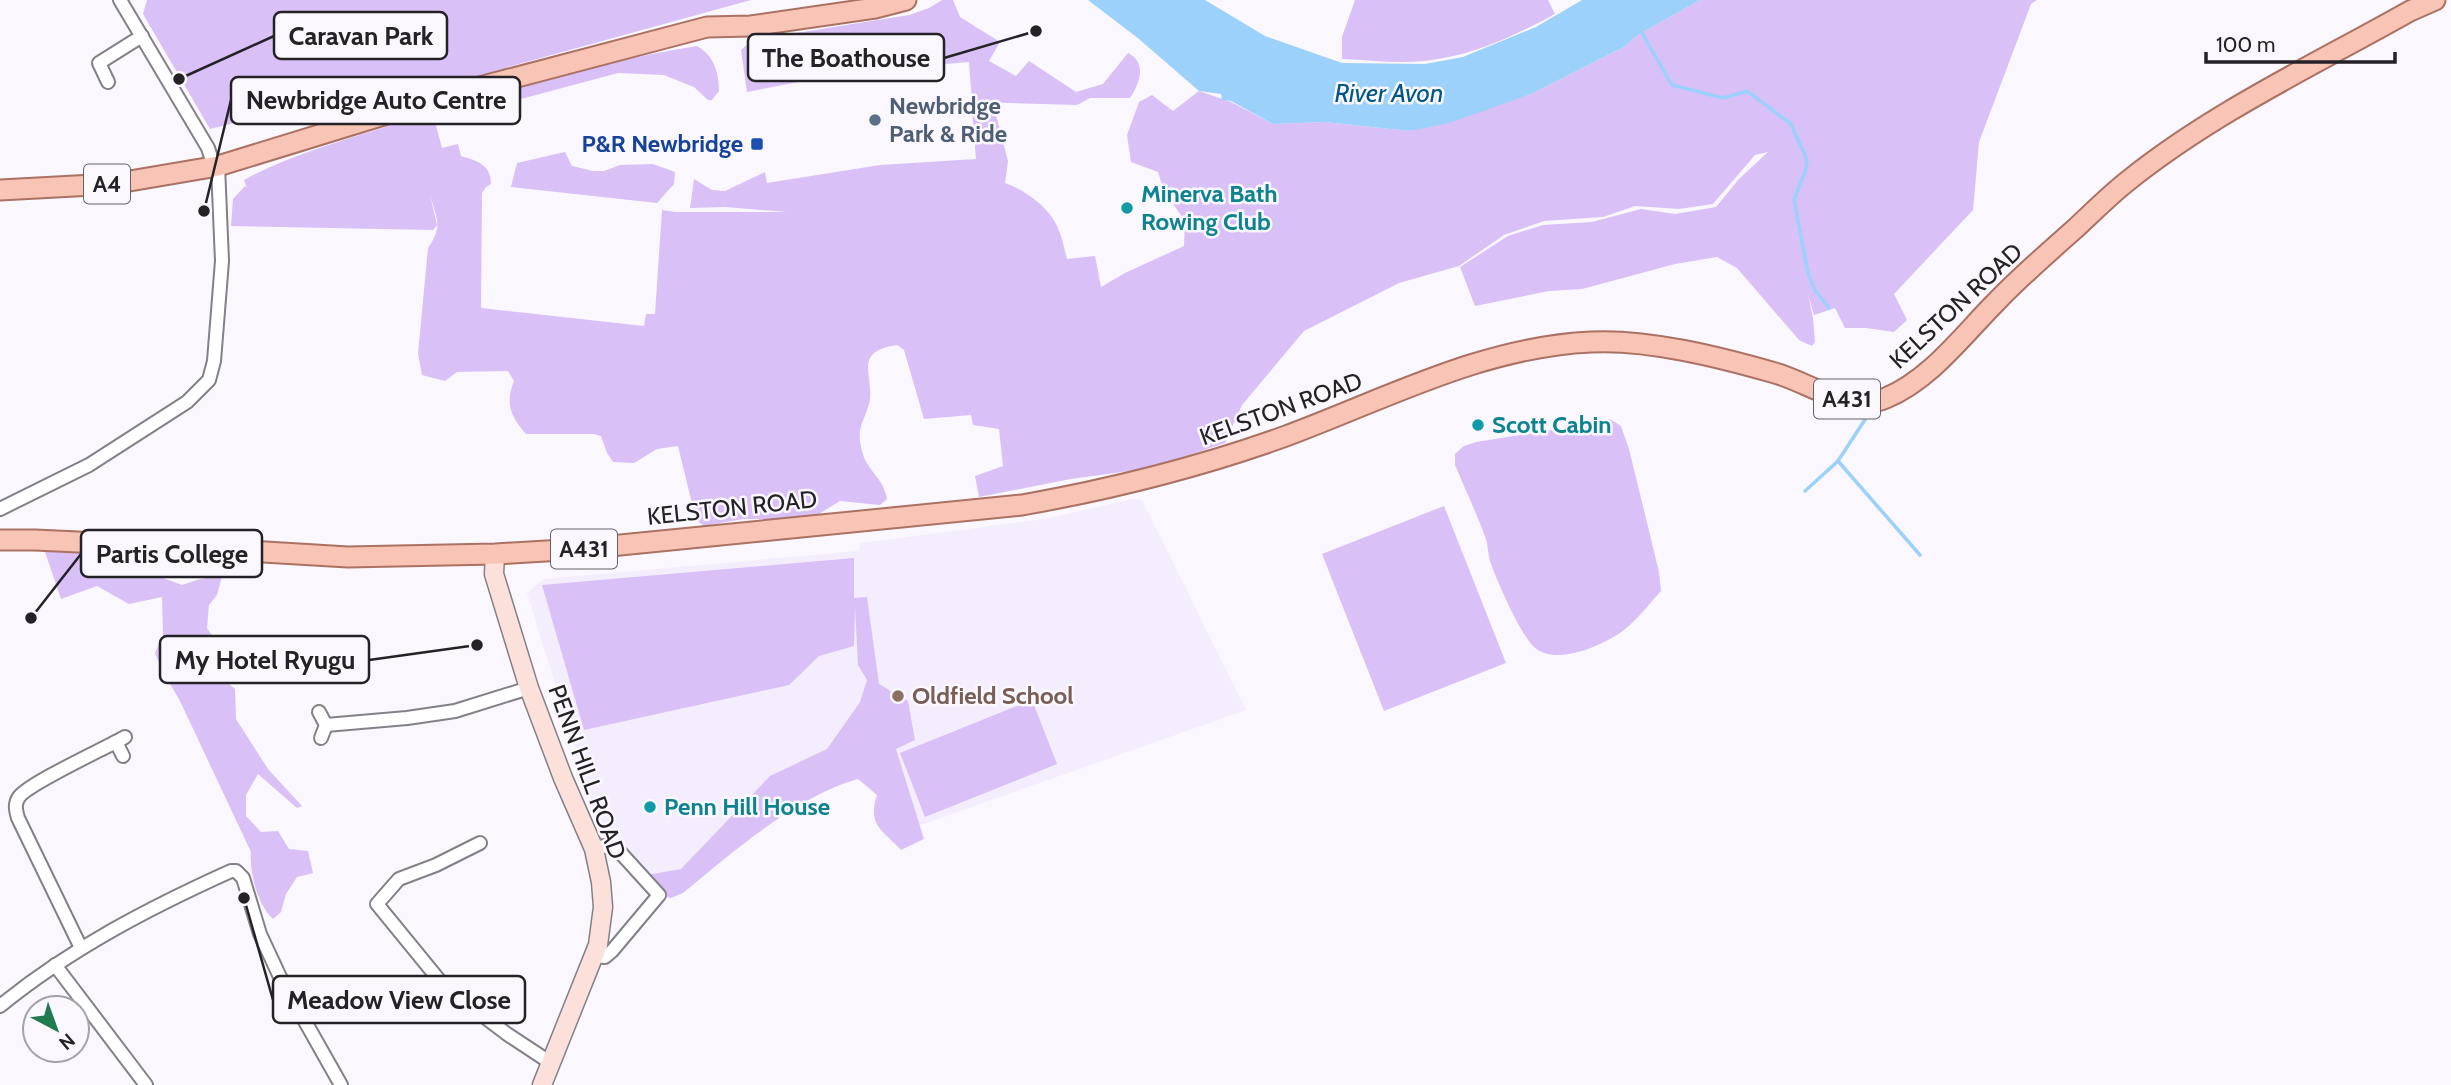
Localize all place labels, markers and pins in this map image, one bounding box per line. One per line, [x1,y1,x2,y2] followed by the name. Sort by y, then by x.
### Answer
[274,12,447,59] callout: Caravan Park
[748,34,944,81] callout: The Boathouse
[231,77,520,124] callout: Newbridge Auto Centre
[889,91,1007,148] place label: Newbridge Park & Ride
[867,112,883,128] marker: Newbridge Park & Ride
[582,129,743,158] place label: P&R Newbridge
[749,136,765,152] marker: P&R Newbridge
[1141,179,1277,236] place label: Minerva Bath Rowing Club
[1119,200,1135,216] marker: Minerva Bath Rowing Club
[1492,410,1611,439] place label: Scott Cabin
[1470,417,1486,433] marker: Scott Cabin
[81,530,262,577] callout: Partis College
[160,636,369,683] callout: My Hotel Ryugu
[912,681,1074,710] place label: Oldfield School
[890,688,906,704] marker: Oldfield School
[664,792,830,821] place label: Penn Hill House
[642,799,658,815] marker: Penn Hill House
[273,976,525,1023] callout: Meadow View Close

